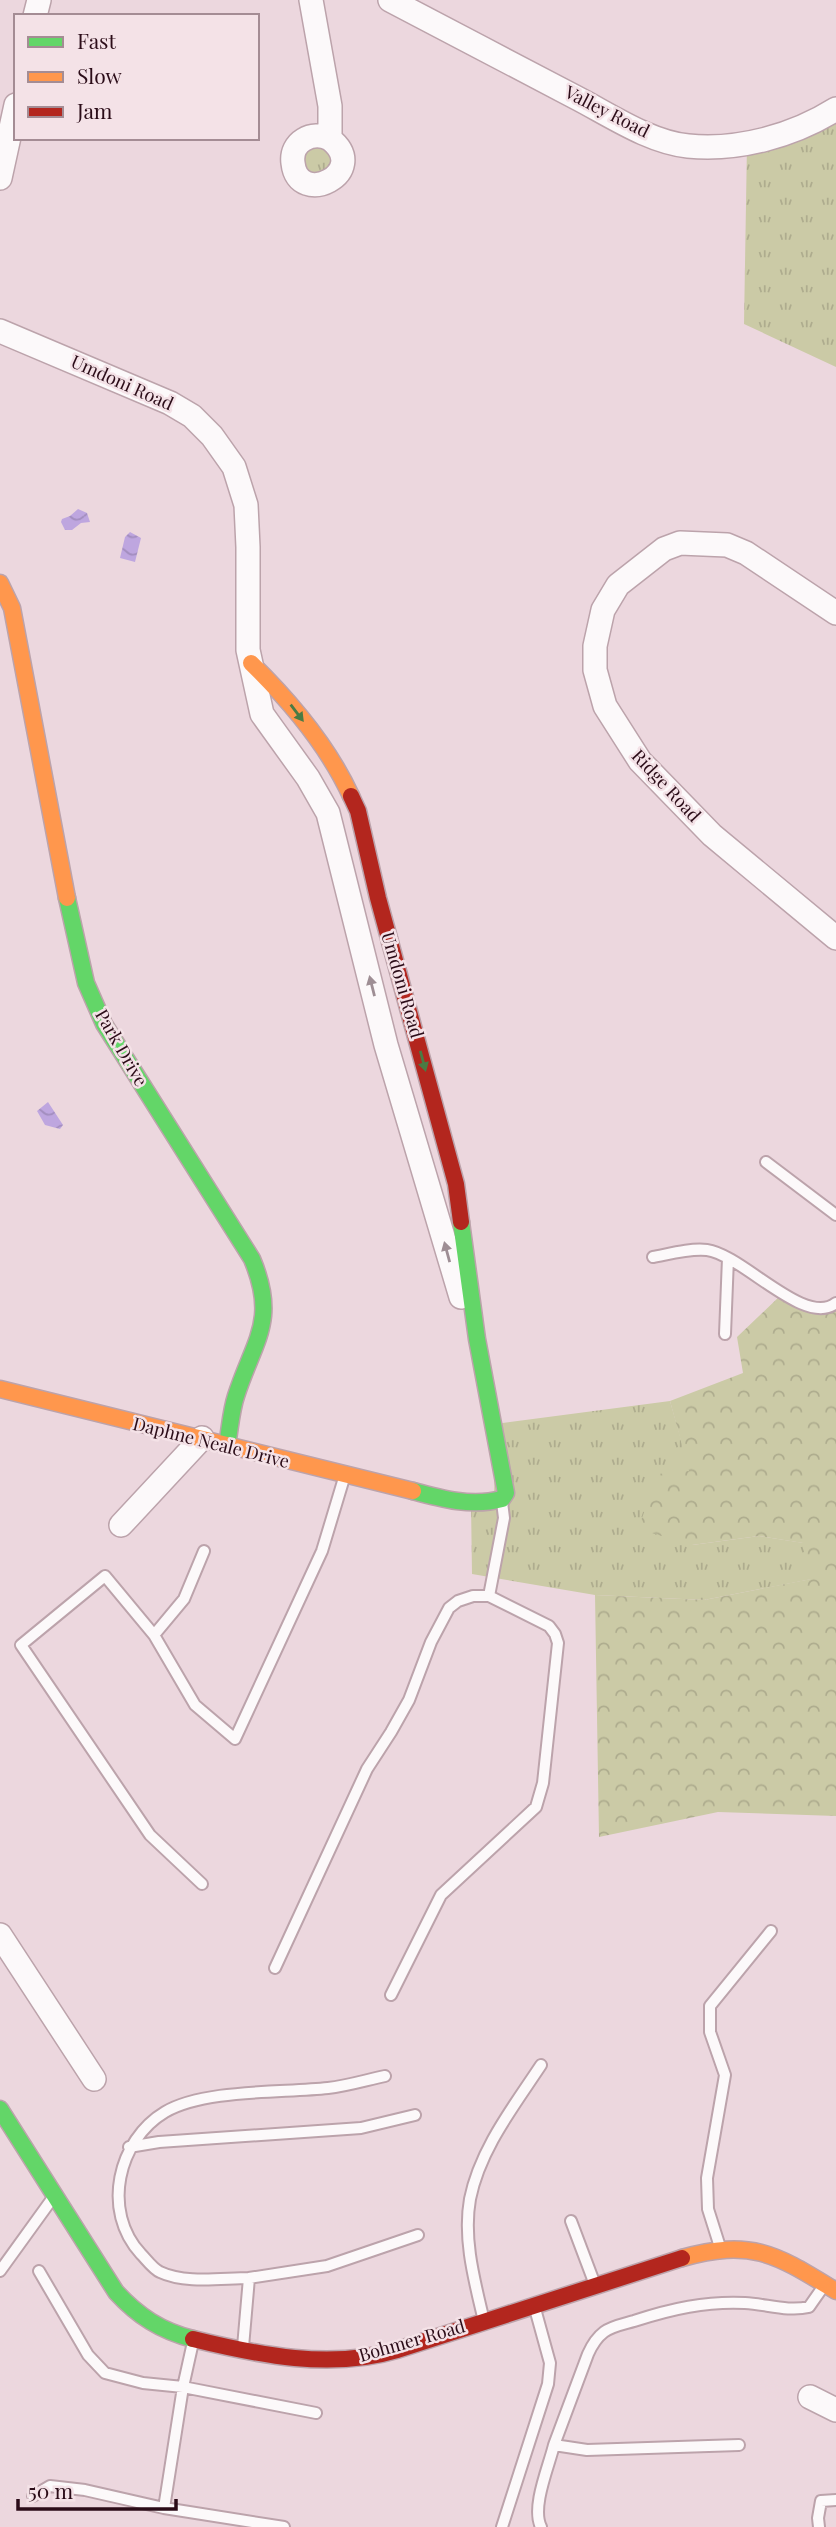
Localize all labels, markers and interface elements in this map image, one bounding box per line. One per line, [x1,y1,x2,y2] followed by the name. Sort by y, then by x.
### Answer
[14,14,259,140] legend
[77,26,116,54] text: Fast
[77,61,122,89] text: Slow
[560,79,654,143] street label: Valley Road
[76,96,113,124] text: Jam
[67,349,178,416] street label: Umdoni Road
[290,704,304,723] one-way arrow
[627,744,707,827] street label: Ridge Road
[376,929,430,1041] street label: Umdoni Road
[366,975,377,997] one-way arrow
[90,1005,154,1090] street label: Park Drive
[418,1051,429,1073] one-way arrow
[441,1240,452,1262] one-way arrow
[131,1411,292,1473] street label: Daphne Neale Drive
[356,2313,468,2367] street label: Bohmer Road
[18,2468,175,2512] scale bar
[28,2476,74,2504] text: 50 m

